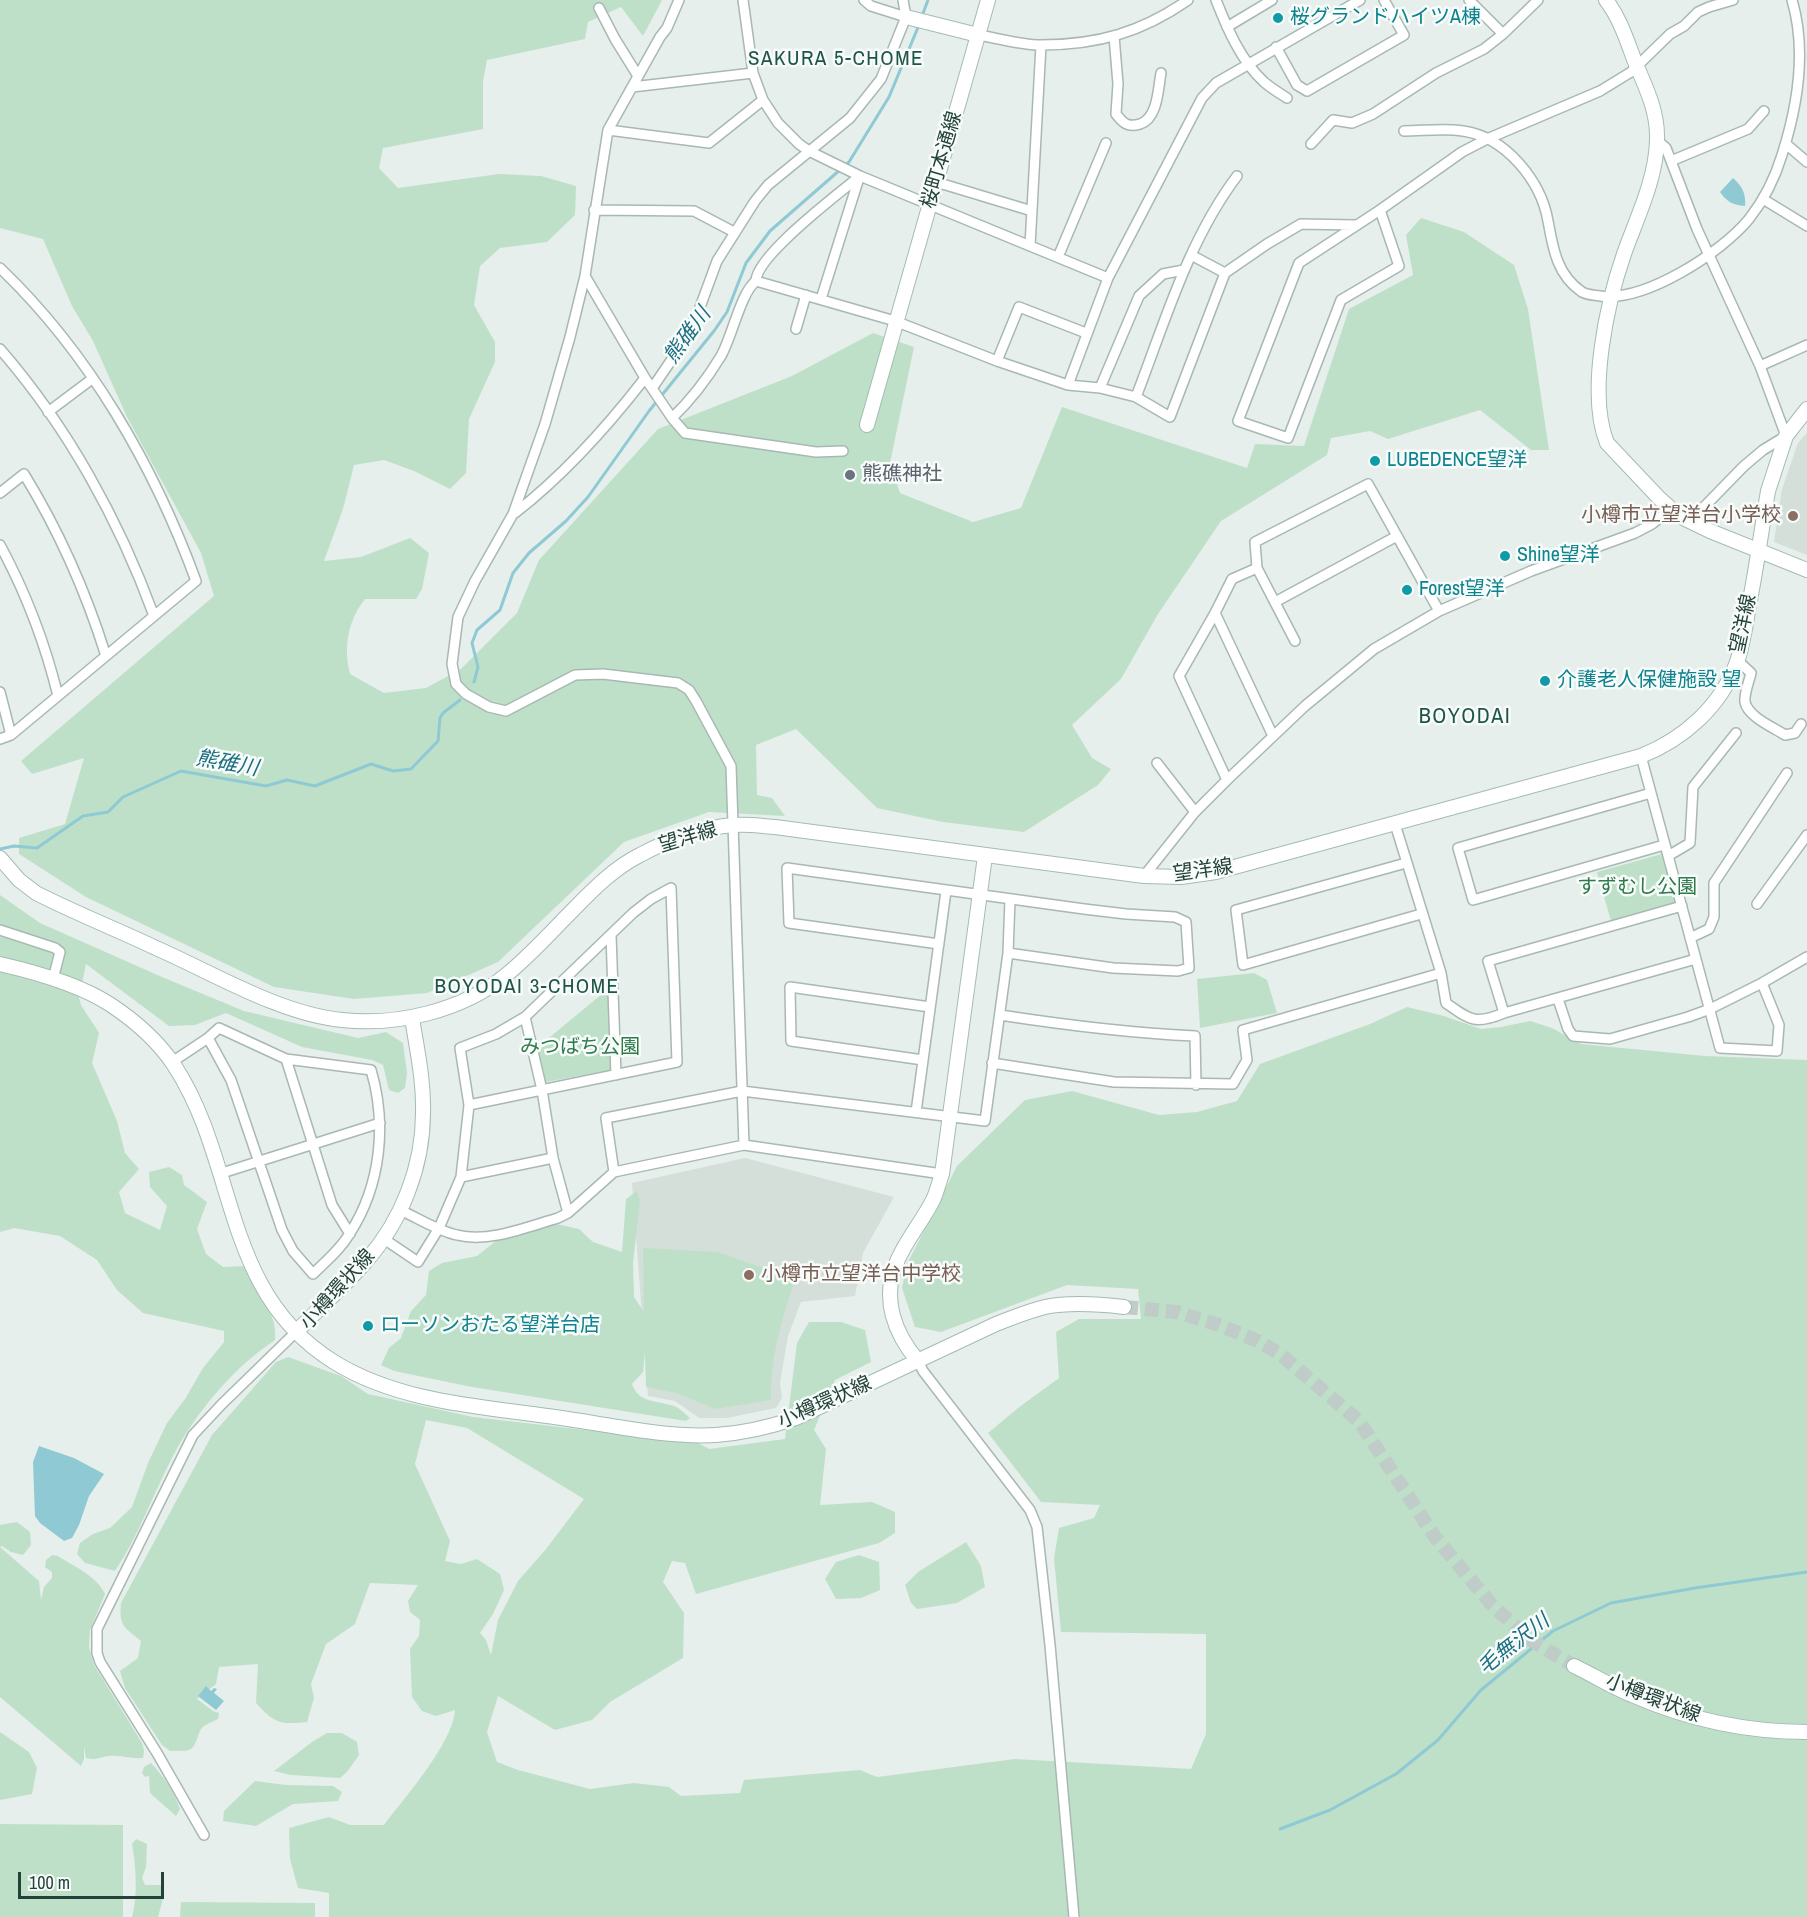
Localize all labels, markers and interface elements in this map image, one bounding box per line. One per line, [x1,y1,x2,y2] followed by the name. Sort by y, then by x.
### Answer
[1290,6,1481,30] place label: 桜グランドハイツA棟
[1271,11,1285,25] marker: 桜グランドハイツA棟
[748,46,924,72] district label: SAKURA 5-CHOME
[917,109,967,211] street label: 桜町本通線
[659,303,717,369] water label: 熊碓川
[1387,449,1527,473] place label: LUBEDENCE望洋
[1368,454,1382,468] marker: LUBEDENCE望洋
[862,463,942,487] place label: 熊礁神社
[843,468,857,482] marker: 熊礁神社
[1581,504,1781,528] place label: 小樽市立望洋台小学校
[1786,509,1800,523] marker: 小樽市立望洋台小学校
[1517,544,1600,568] place label: Shine望洋
[1498,549,1512,563] marker: Shine望洋
[1419,578,1505,602] place label: Forest望洋
[1400,583,1414,597] marker: Forest望洋
[1726,592,1762,656] street label: 望洋線
[1557,669,1742,693] place label: 介護老人保健施設 望
[1538,674,1552,688] marker: 介護老人保健施設 望
[1419,704,1511,730] district label: BOYODAI
[194,746,260,782] water label: 熊碓川
[656,818,720,858] street label: 望洋線
[1172,855,1234,887] street label: 望洋線
[1577,876,1697,900] park label: すずむし公園
[434,974,620,1000] district label: BOYODAI 3-CHOME
[520,1036,640,1060] park label: みつばち公園
[296,1245,380,1335] street label: 小樽環状線
[761,1263,961,1287] place label: 小樽市立望洋台中学校
[742,1268,756,1282] marker: 小樽市立望洋台中学校
[380,1314,600,1338] place label: ローソンおたる望洋台店
[361,1319,375,1333] marker: ローソンおたる望洋台店
[774,1372,876,1434] street label: 小樽環状線
[1473,1609,1555,1681] water label: 毛無沢川
[1602,1670,1704,1728] street label: 小樽環状線
[21,1860,166,1898] scale bar
[29,1870,70,1895] text: 100 m

